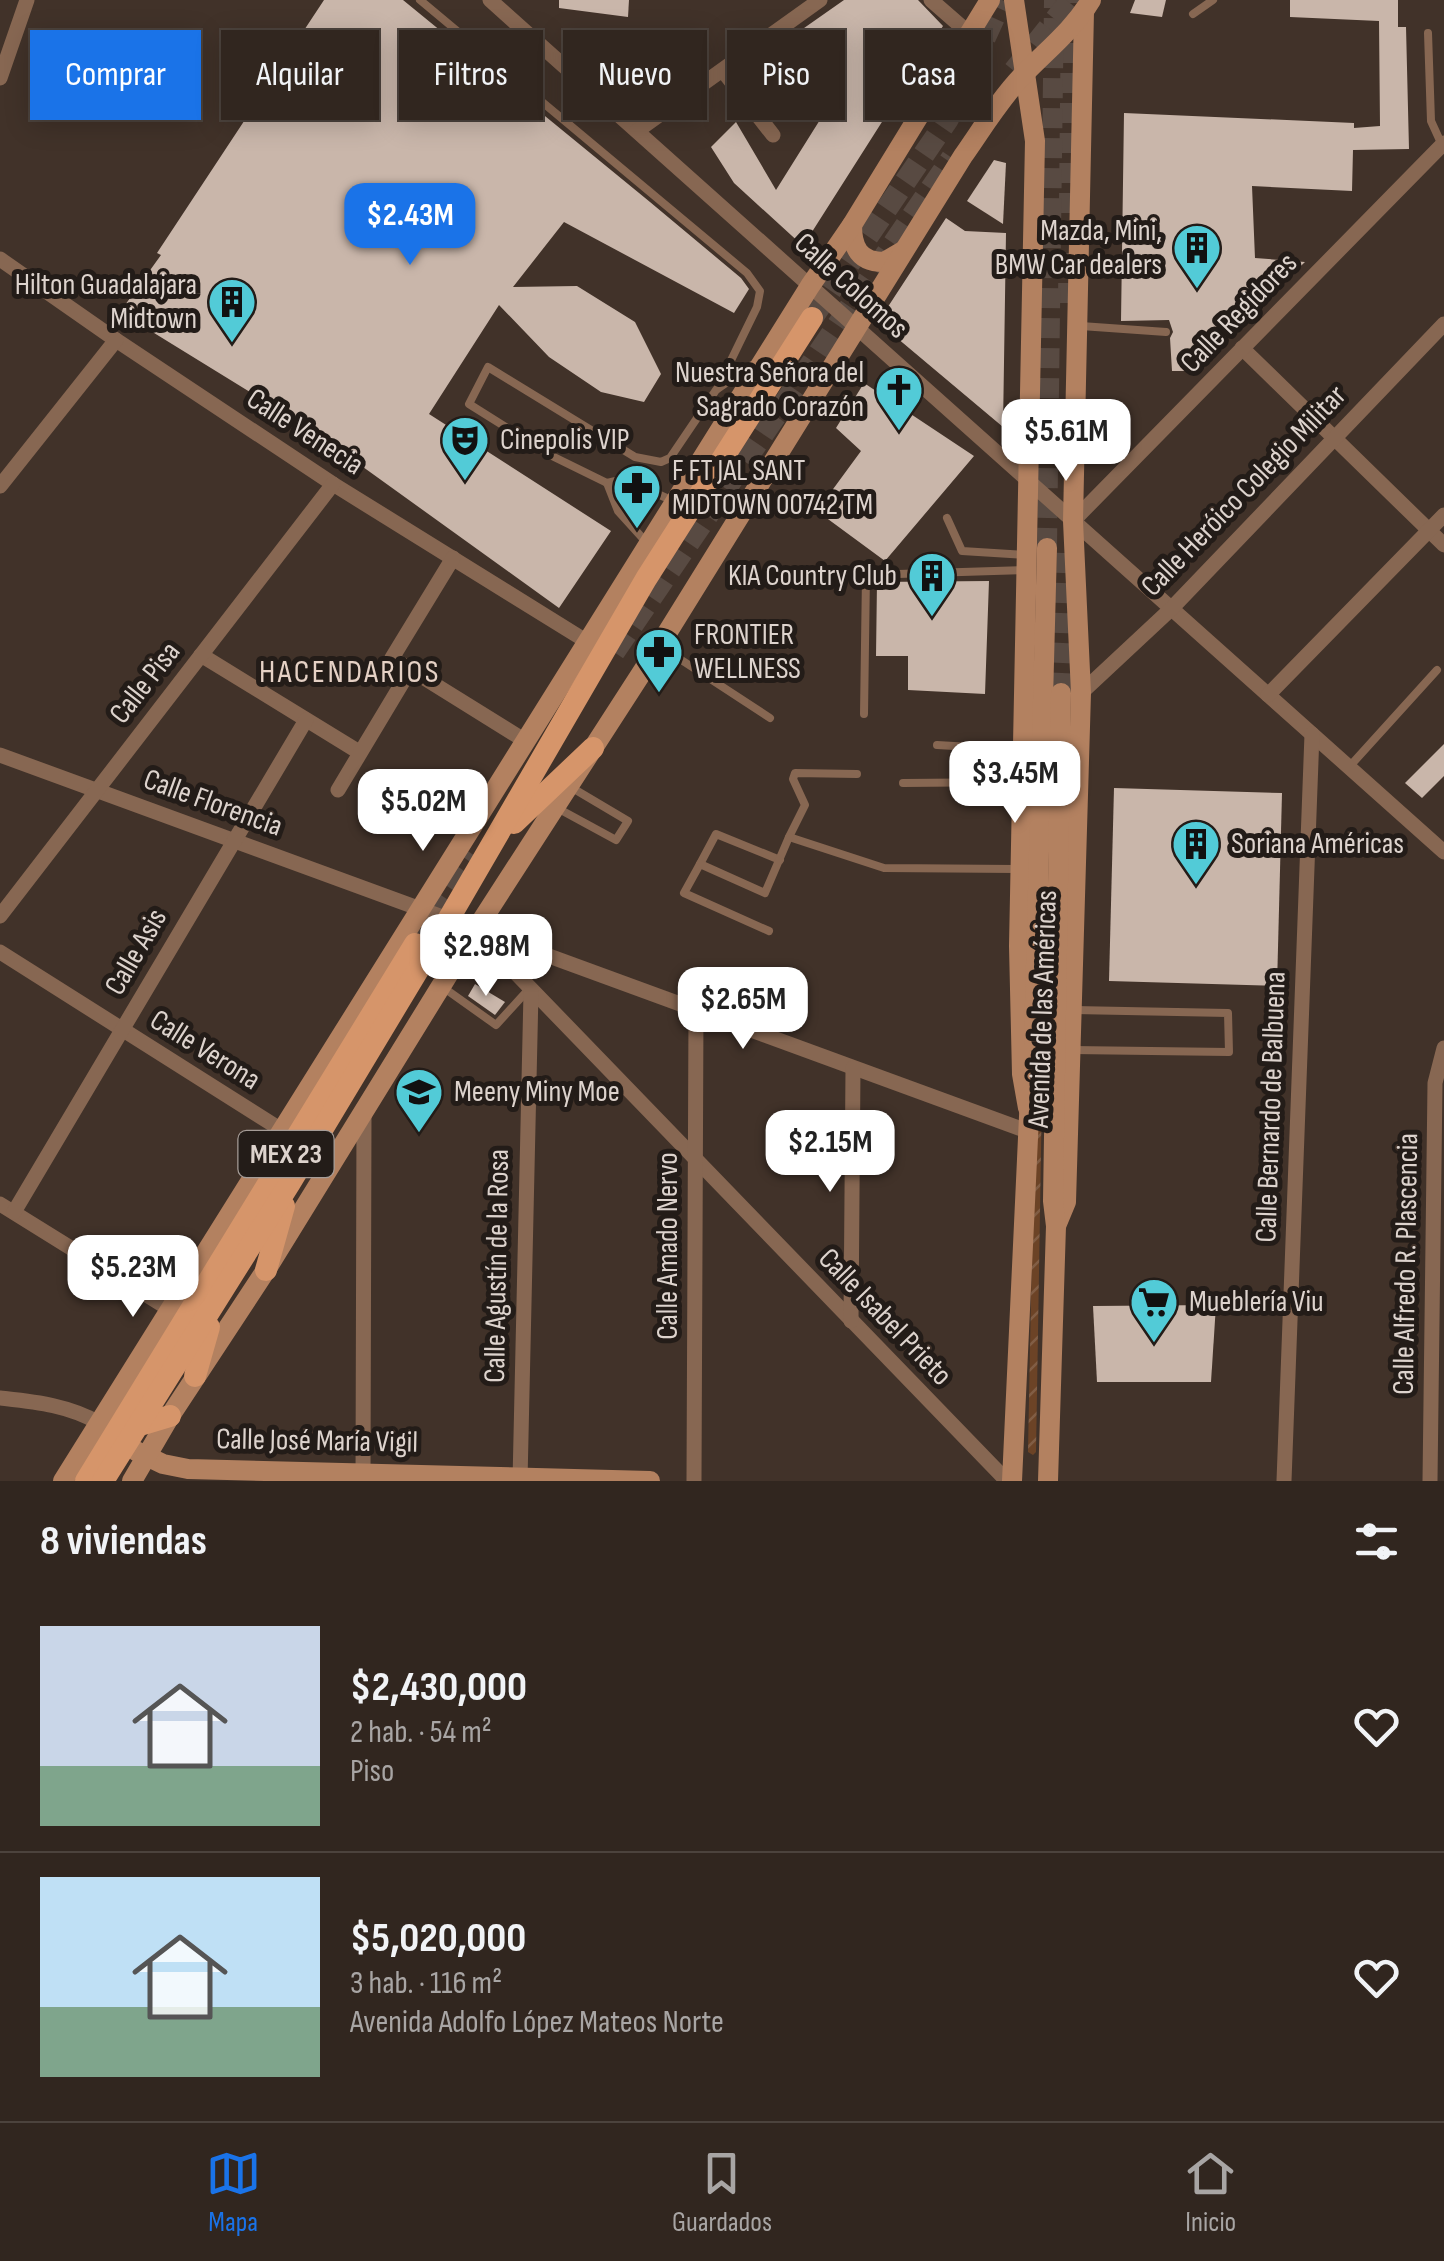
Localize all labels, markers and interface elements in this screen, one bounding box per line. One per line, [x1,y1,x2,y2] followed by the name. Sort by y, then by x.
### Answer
[30,30,201,120] chip: Comprar
[221,30,379,120] chip: Alquilar
[399,30,543,120] chip: Filtros
[563,30,707,120] chip: Nuevo
[727,30,845,120] chip: Piso
[865,30,991,120] chip: Casa
[329,183,491,268] pin: $2.43M
[366,196,454,235] text: $2.43M
[995,213,1162,283] place label: Mazda, Mini, BMW Car dealers
[1171,222,1223,290] building icon: Mazda, Mini, BMW Car dealers
[787,226,915,346] street label: Calle Colomos
[1173,246,1305,380] street label: Calle Regidores
[15,267,197,337] place label: Hilton Guadalajara Midtown
[206,276,258,344] building icon: Hilton Guadalajara Midtown
[675,355,864,425] place label: Nuestra Señora del Sagrado Corazón
[873,364,925,432] church icon: Nuestra Señora del Sagrado Corazón
[1134,378,1354,604] street label: Calle Heróico Colegio Militar
[240,381,370,483] street label: Calle Venecia
[985,399,1147,484] pin: $5.61M
[1024,412,1108,451] text: $5.61M
[439,414,491,482] theatre icon: Cinepolis VIP
[500,422,629,458] place label: Cinepolis VIP
[672,453,873,523] place label: F FT JAL SANT MIDTOWN 00742 TM
[611,462,663,530] pharmacy icon: F FT JAL SANT MIDTOWN 00742 TM
[906,550,958,618] building icon: KIA Country Club
[728,558,897,594] place label: KIA Country Club
[694,617,801,687] place label: FRONTIER WELLNESS
[633,626,685,694] pharmacy icon: FRONTIER WELLNESS
[102,635,188,731] street label: Calle Pisa
[259,653,441,692] district label: HACENDARIOS
[934,741,1096,826] pin: $3.45M
[971,754,1059,793] text: $3.45M
[139,761,287,845] street label: Calle Florencia
[342,769,504,854] pin: $5.02M
[380,782,466,821] text: $5.02M
[1170,818,1222,886] building icon: Soriana Américas
[1231,826,1404,862] place label: Soriana Américas
[1021,889,1065,1130] street label: Avenida de las Américas
[97,902,175,1002] street label: Calle Asis
[405,914,567,999] pin: $2.98M
[442,927,530,966] text: $2.98M
[662,967,824,1052] pin: $2.65M
[1248,971,1294,1243] street label: Calle Bernardo de Balbuena
[700,980,786,1019] text: $2.65M
[143,1002,267,1098] street label: Calle Verona
[393,1066,445,1134] school or university icon: Meeny Miny Moe
[454,1074,620,1110] place label: Meeny Miny Moe
[749,1110,911,1195] pin: $2.15M
[788,1123,872,1162] text: $2.15M
[238,1131,334,1177] road number: MEX 23
[1386,1133,1426,1395] street label: Calle Alfredo R. Plascencia
[477,1149,517,1383] street label: Calle Agustín de la Rosa
[650,1152,686,1340] street label: Calle Amado Nervo
[52,1235,214,1320] pin: $5.23M
[811,1241,959,1393] street label: Calle Isabel Prieto
[90,1248,176,1287] text: $5.23M
[1128,1276,1180,1344] supermarket icon: Mueblería Viu
[1189,1284,1324,1320] place label: Mueblería Viu
[216,1421,418,1461] street label: Calle José María Vigil
[1349,1514,1404,1569] icon: filters
[40,1516,207,1567] text: 8 viviendas
[350,1662,527,1713] text: $2,430,000
[120,1666,240,1786] icon: home
[1349,1699,1404,1754] icon: heart
[350,1713,492,1752] text: 2 hab. · 54 m²
[350,1752,394,1791] text: Piso
[350,1913,526,1964] text: $5,020,000
[120,1917,240,2037] icon: home
[1349,1950,1404,2005] icon: heart
[350,1964,502,2003] text: 3 hab. · 116 m²
[350,2003,724,2042] text: Avenida Adolfo López Mateos Norte
[206,2146,261,2239] tab: Mapa
[672,2146,772,2239] tab: Guardados
[1183,2146,1238,2239] tab: Inicio

